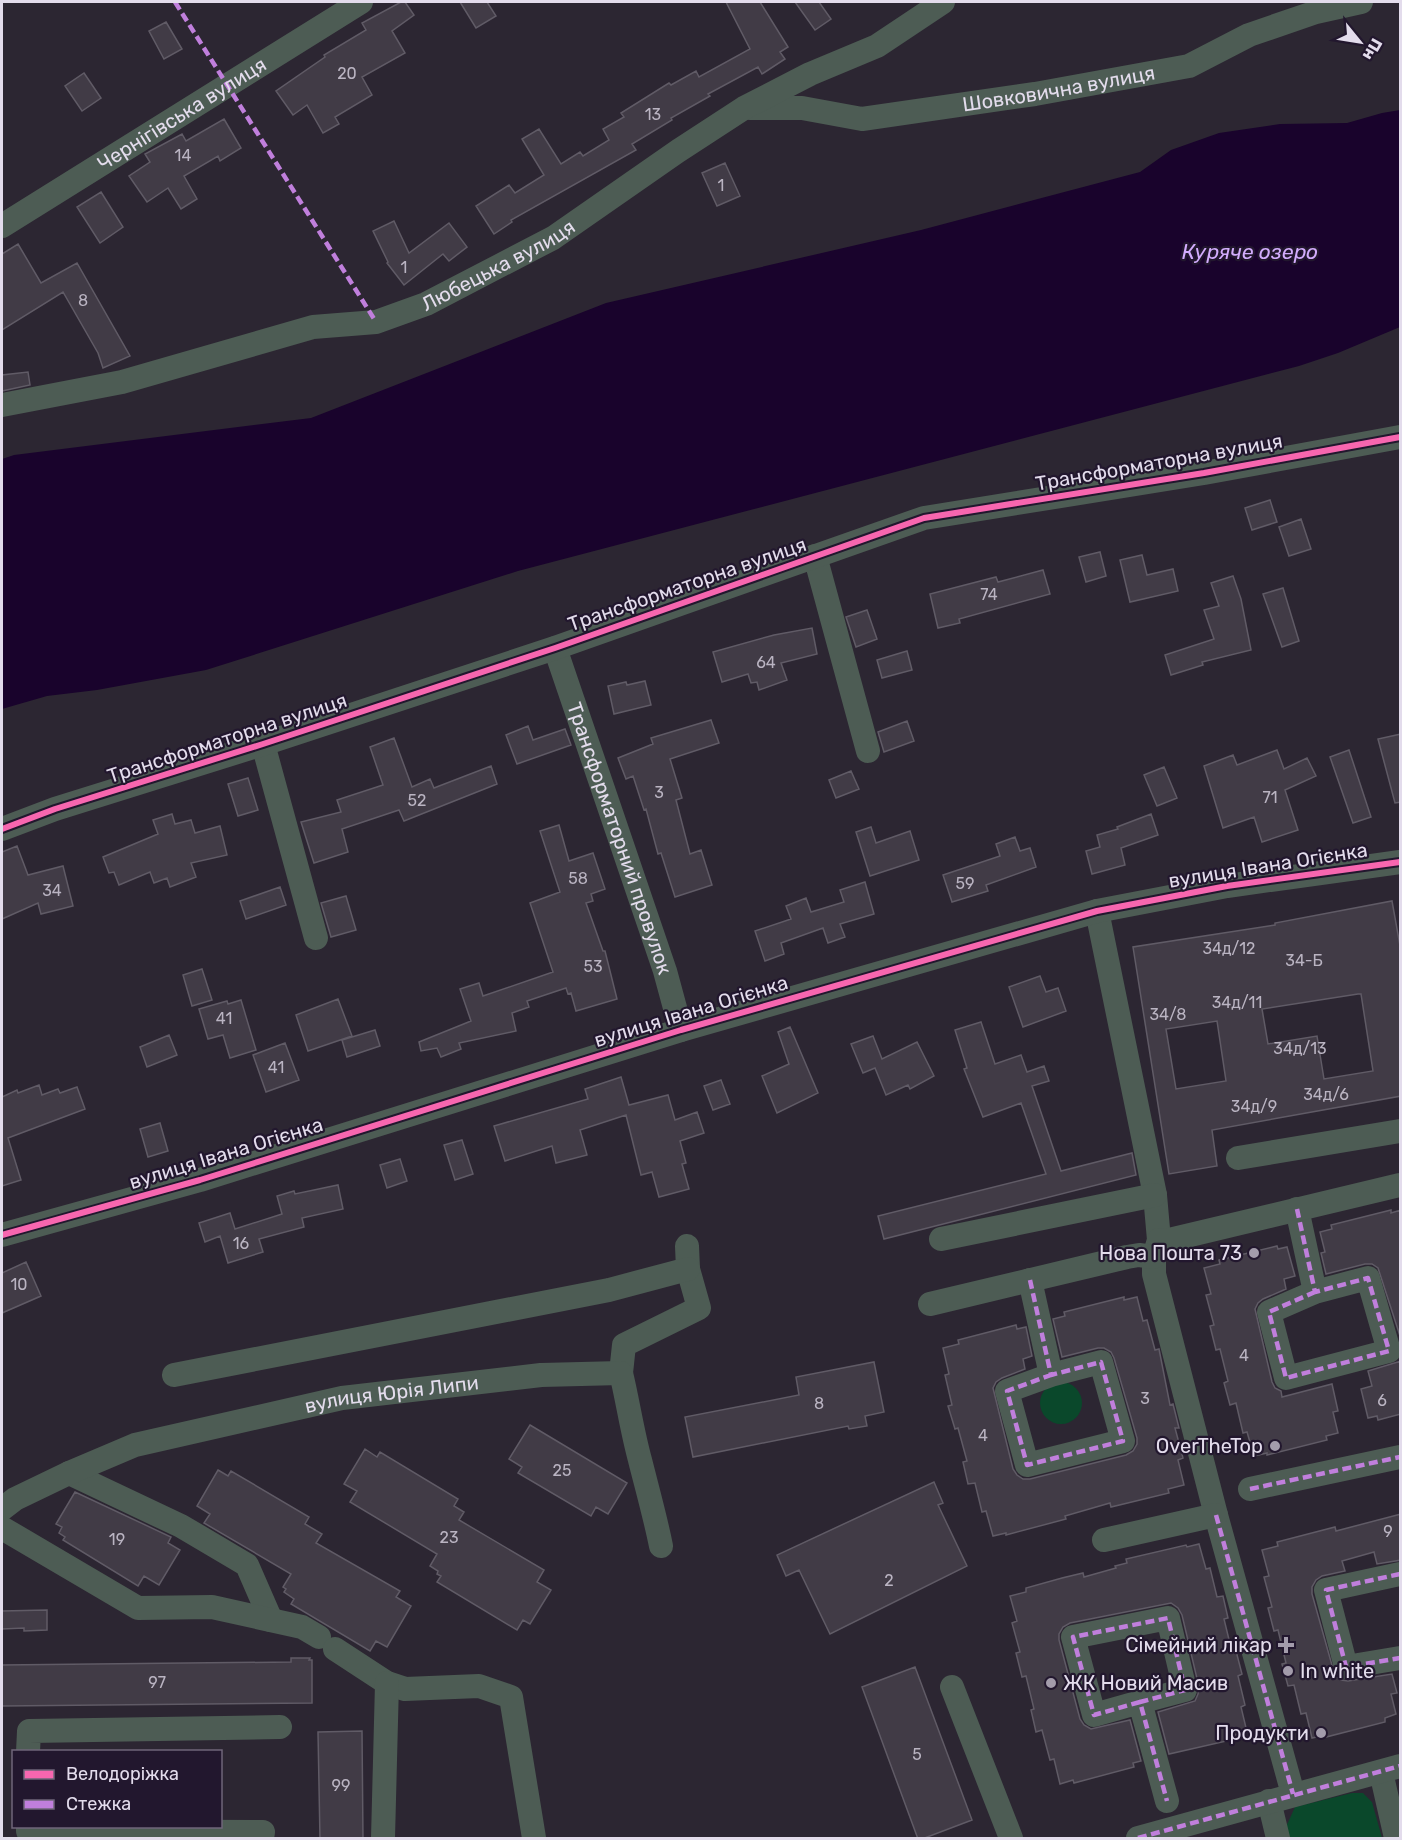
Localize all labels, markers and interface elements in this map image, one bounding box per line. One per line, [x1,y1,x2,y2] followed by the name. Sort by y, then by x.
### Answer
[1330,12,1390,72] north arrow
[1359,35,1386,64] text: Пн
[93,52,271,175] street label: Чернігівська вулиця
[961,60,1157,116] street label: Шовковична вулиця
[337,64,357,83] house number: 20
[645,105,661,124] house number: 13
[175,146,191,165] house number: 14
[718,176,724,195] house number: 1
[417,215,579,316] street label: Любецька вулиця
[1182,239,1318,264] water label: Куряче озеро
[401,258,407,277] house number: 1
[78,291,88,310] house number: 8
[1034,428,1284,496] street label: Трансформаторна вулиця
[565,532,809,636] street label: Трансформаторна вулиця
[980,585,998,604] house number: 74
[756,653,776,672] house number: 64
[104,688,350,788] street label: Трансформаторна вулиця
[562,699,677,978] street label: Трансформаторний провулок
[654,783,664,802] house number: 3
[1262,788,1278,807] house number: 71
[408,791,426,810] house number: 52
[1167,837,1369,893] street label: вулиця Івана Огієнка
[568,869,588,888] house number: 58
[956,874,975,893] house number: 59
[42,881,62,900] house number: 34
[1202,939,1256,958] house number: 34д/12
[1285,951,1323,970] house number: 34-Б
[583,957,603,976] house number: 53
[591,970,791,1052] street label: вулиця Івана Огієнка
[1212,993,1262,1012] house number: 34д/11
[1149,1005,1187,1024] house number: 34/8
[216,1009,232,1028] house number: 41
[1273,1039,1327,1058] house number: 34д/13
[268,1058,284,1077] house number: 41
[1303,1085,1349,1104] house number: 34д/6
[1231,1097,1277,1116] house number: 34д/9
[126,1112,326,1194] street label: вулиця Івана Огієнка
[233,1234,250,1253] house number: 16
[1099,1241,1242,1265] place label: Нова Пошта 73
[1247,1246,1261,1260] marker: Нова Пошта 73
[10,1275,28,1294] house number: 10
[1239,1346,1249,1365] house number: 4
[302,1370,480,1418] street label: вулиця Юрія Липи
[1140,1389,1150,1408] house number: 3
[1377,1391,1387,1410] house number: 6
[814,1394,824,1413] house number: 8
[978,1426,988,1445] house number: 4
[1156,1434,1263,1458] place label: OverTheTop
[1268,1439,1282,1453] marker: OverTheTop
[553,1461,571,1480] house number: 25
[1383,1522,1393,1541] house number: 9
[439,1528,459,1547] house number: 23
[109,1530,125,1549] house number: 19
[884,1571,894,1590] house number: 2
[1125,1633,1272,1657] place label: Сімейний лікар
[1277,1636,1295,1654] marker: Сімейний лікар
[1300,1659,1374,1683] place label: In white
[1281,1664,1295,1678] marker: In white
[1063,1671,1228,1695] place label: ЖК Новий Масив
[148,1673,166,1692] house number: 97
[1044,1676,1058,1690] marker: ЖК Новий Масив
[1215,1721,1309,1745] place label: Продукти
[1314,1726,1328,1740] marker: Продукти
[912,1745,922,1764] house number: 5
[12,1750,222,1828] legend
[66,1763,179,1785] text: Велодоріжка
[332,1776,350,1795] house number: 99
[66,1793,131,1815] text: Стежка

